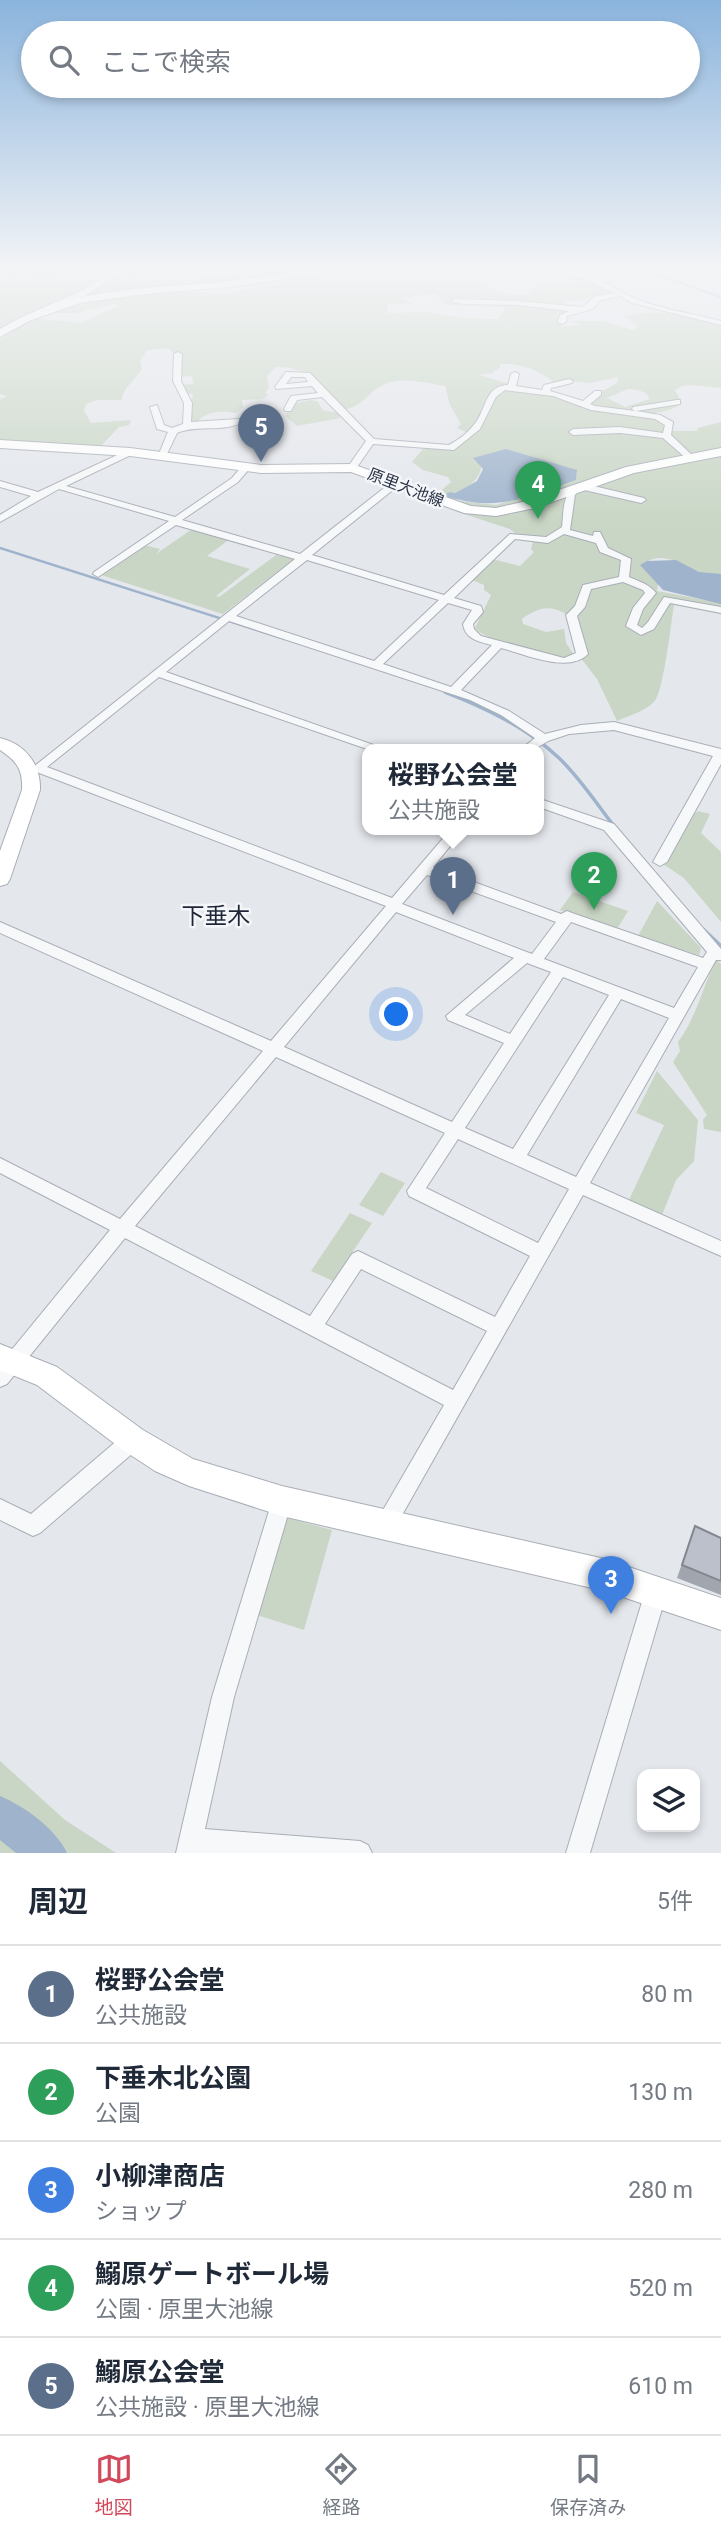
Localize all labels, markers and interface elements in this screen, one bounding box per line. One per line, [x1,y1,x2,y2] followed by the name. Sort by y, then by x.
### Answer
[21,21,700,98] search box
[45,41,83,79] icon: search
[101,47,231,77] text: ここで検索
[238,404,284,462] pin: 5
[515,461,561,519] pin: 4
[365,464,447,511] street label: 原里大池線
[362,744,544,835] popup
[388,760,518,790] text: 桜野公会堂
[388,797,480,824] text: 公共施設
[571,852,617,910] pin: 2
[430,857,476,915] pin: 1
[182,903,251,930] district label: 下垂木
[379,997,413,1031] your location
[588,1556,634,1614] pin: 3
[637,1769,700,1832] map controls
[637,1769,700,1832] button: layers
[28,1884,88,1919] text: 周辺
[657,1888,693,1915] text: 5件
[95,1965,225,1995] text: 桜野公会堂
[44,1981,58,2008] text: 1
[641,1981,693,2008] text: 80 m
[95,2002,187,2029] text: 公共施設
[95,2063,251,2093] text: 下垂木北公園
[44,2079,58,2106] text: 2
[628,2079,693,2106] text: 130 m
[95,2100,141,2127] text: 公園
[95,2161,225,2191] text: 小柳津商店
[44,2177,58,2204] text: 3
[628,2177,693,2204] text: 280 m
[95,2198,187,2225] text: ショップ
[95,2259,329,2289] text: 鰯原ゲートボール場
[44,2275,58,2302] text: 4
[628,2275,693,2302] text: 520 m
[95,2296,273,2323] text: 公園 · 原里大池線
[95,2357,225,2387] text: 鰯原公会堂
[44,2373,58,2400] text: 5
[628,2373,693,2400] text: 610 m
[95,2394,319,2421] text: 公共施設 · 原里大池線
[95,2450,133,2519] tab: 地図
[322,2450,360,2519] tab: 経路
[550,2450,626,2519] tab: 保存済み

